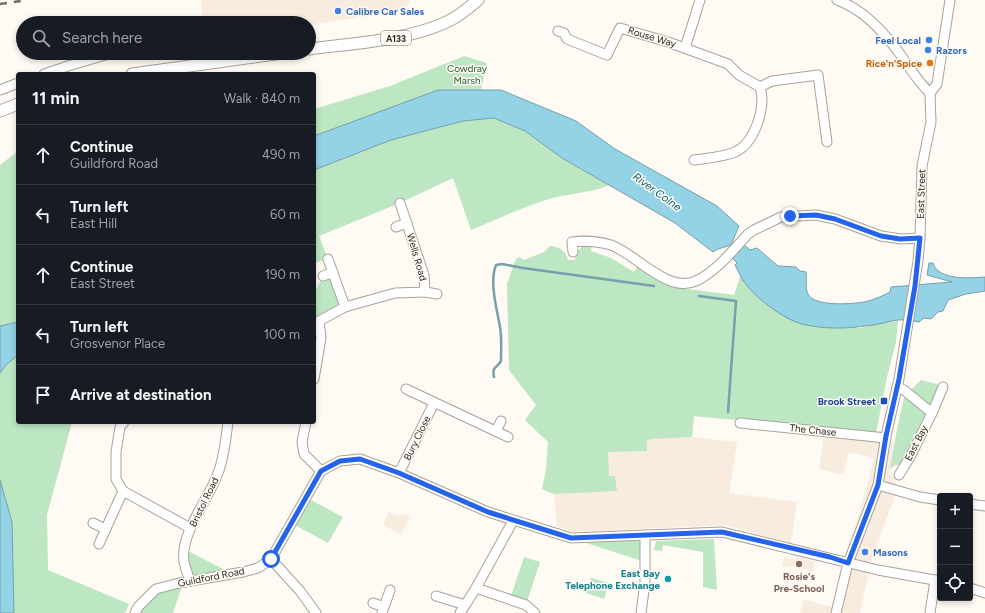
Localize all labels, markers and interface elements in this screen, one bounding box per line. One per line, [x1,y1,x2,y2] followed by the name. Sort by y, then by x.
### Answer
[346,5,424,18] place label: Calibre Car Sales
[333,6,343,16] marker: Calibre Car Sales
[16,16,316,60] search box
[626,24,678,51] street label: Rouse Way
[30,27,52,49] icon: search
[62,29,142,47] text: Search here
[381,31,411,45] road number: A133
[875,34,921,47] place label: Feel Local
[924,35,934,45] marker: Feel Local
[936,44,967,57] place label: Razors
[923,45,933,55] marker: Razors
[866,57,922,70] place label: Rice'n'Spice
[925,58,935,68] marker: Rice'n'Spice
[447,62,488,87] park label: Cowdray Marsh
[32,88,79,108] text: 11 min
[224,91,300,106] text: Walk · 840 m
[70,138,133,156] text: Continue
[32,144,54,166] icon: ahead
[262,147,300,162] text: 490 m
[70,156,158,171] text: Guildford Road
[914,169,928,219] street label: East Street
[630,170,684,214] water label: River Colne
[70,198,128,216] text: Turn left
[32,204,54,226] icon: left
[270,207,300,222] text: 60 m
[781,207,799,225] route end
[70,216,117,231] text: East Hill
[404,232,430,283] street label: Wells Road
[70,258,133,276] text: Continue
[32,264,54,286] icon: ahead
[265,267,300,282] text: 190 m
[70,276,135,291] text: East Street
[70,318,128,336] text: Turn left
[32,324,54,346] icon: left
[264,327,300,342] text: 100 m
[70,336,165,351] text: Grosvenor Place
[32,384,54,406] icon: arrive
[70,386,211,404] text: Arrive at destination
[818,395,876,408] place label: Brook Street
[879,396,889,406] marker: Brook Street
[401,413,434,462] street label: Bury Close
[789,421,838,439] street label: The Chase
[902,422,931,463] street label: East Bay
[186,475,222,529] street label: Bristol Road
[937,493,973,601] map controls
[937,493,973,529] button: +
[937,529,973,565] button: −
[873,546,908,559] place label: Masons
[860,547,870,557] marker: Masons
[262,550,280,568] route start
[794,559,804,569] marker: Rosie's Pre-School
[177,564,246,590] street label: Guildford Road
[937,565,973,601] button: locate
[565,567,660,592] place label: East Bay Telephone Exchange
[774,570,824,595] place label: Rosie's Pre-School
[663,574,673,584] marker: East Bay Telephone Exchange

